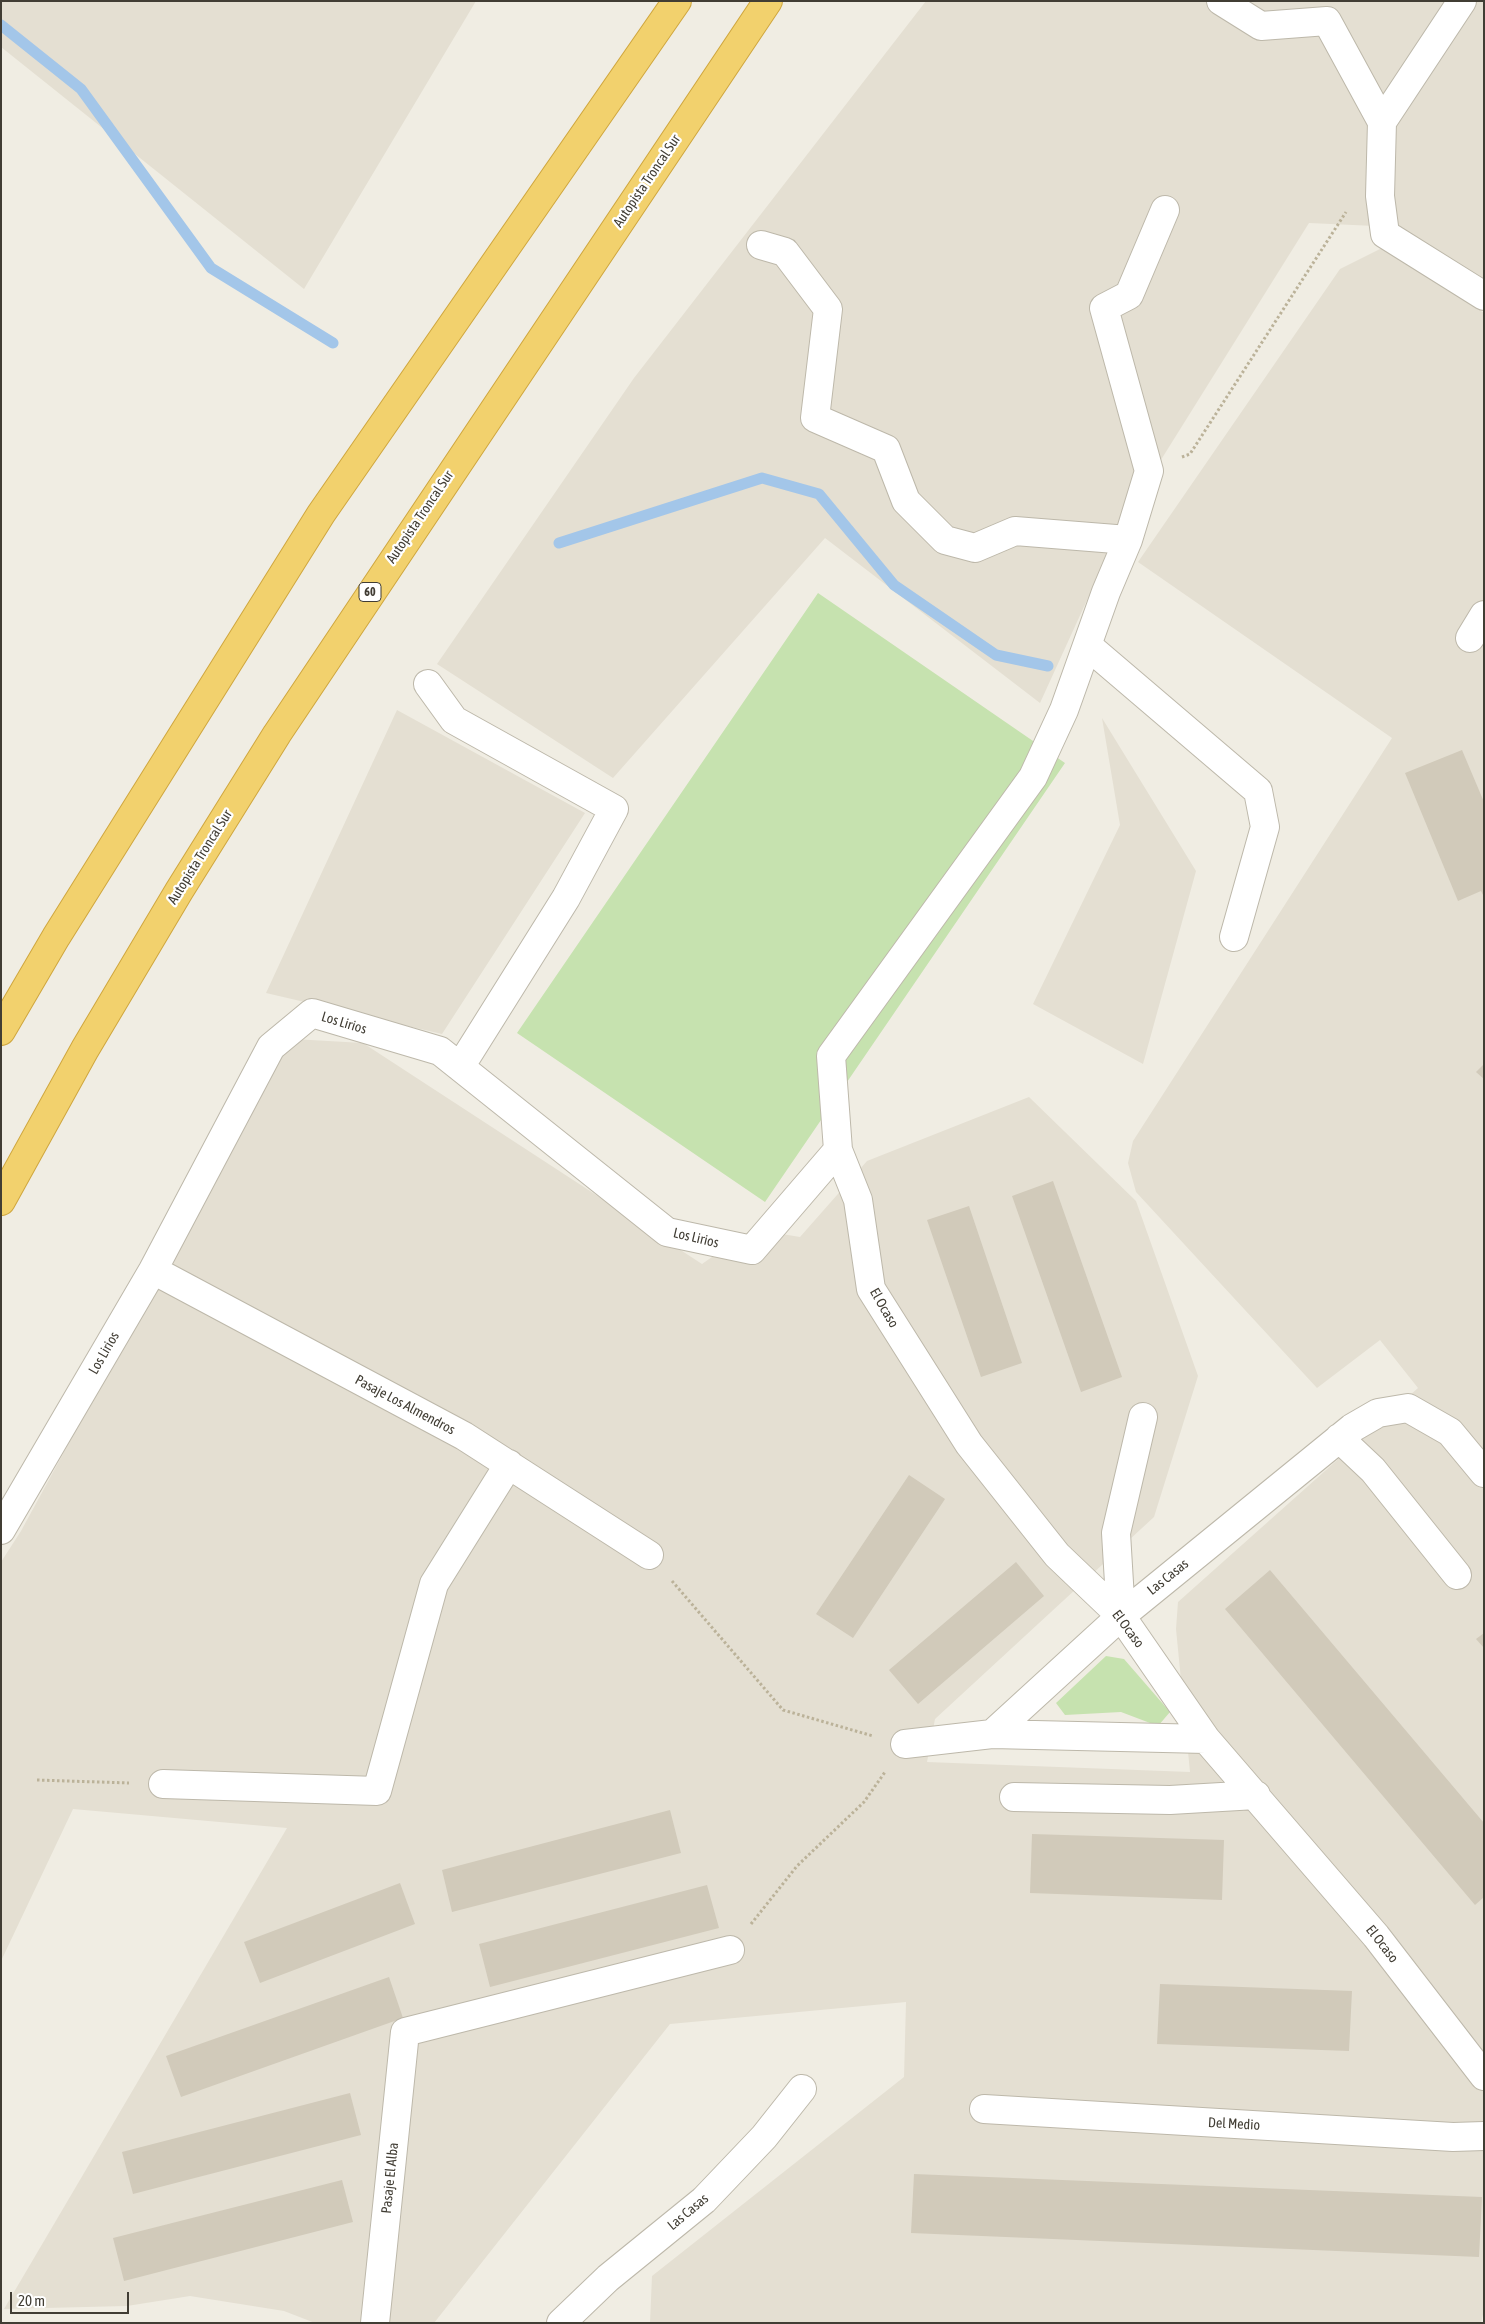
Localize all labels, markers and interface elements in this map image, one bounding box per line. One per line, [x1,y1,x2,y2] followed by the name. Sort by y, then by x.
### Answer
[610,131,684,231] street label: Autopista Troncal Sur
[383,467,457,567] street label: Autopista Troncal Sur
[359,582,381,602] road number: 60
[164,807,236,907] street label: Autopista Troncal Sur
[319,1008,369,1038] street label: Los Lirios
[672,1225,720,1251] street label: Los Lirios
[866,1285,902,1331] street label: El Ocaso
[85,1329,123,1377] street label: Los Lirios
[352,1372,458,1438] street label: Pasaje Los Almendros
[1144,1555,1192,1599] street label: Las Casas
[1108,1607,1148,1651] street label: El Ocaso
[1362,1922,1402,1966] street label: El Ocaso
[1208,2114,1260,2134] street label: Del Medio
[378,2142,402,2214] street label: Pasaje El Alba
[664,2190,712,2234] street label: Las Casas
[12,2282,131,2314] scale bar
[18,2292,45,2309] text: 20 m

